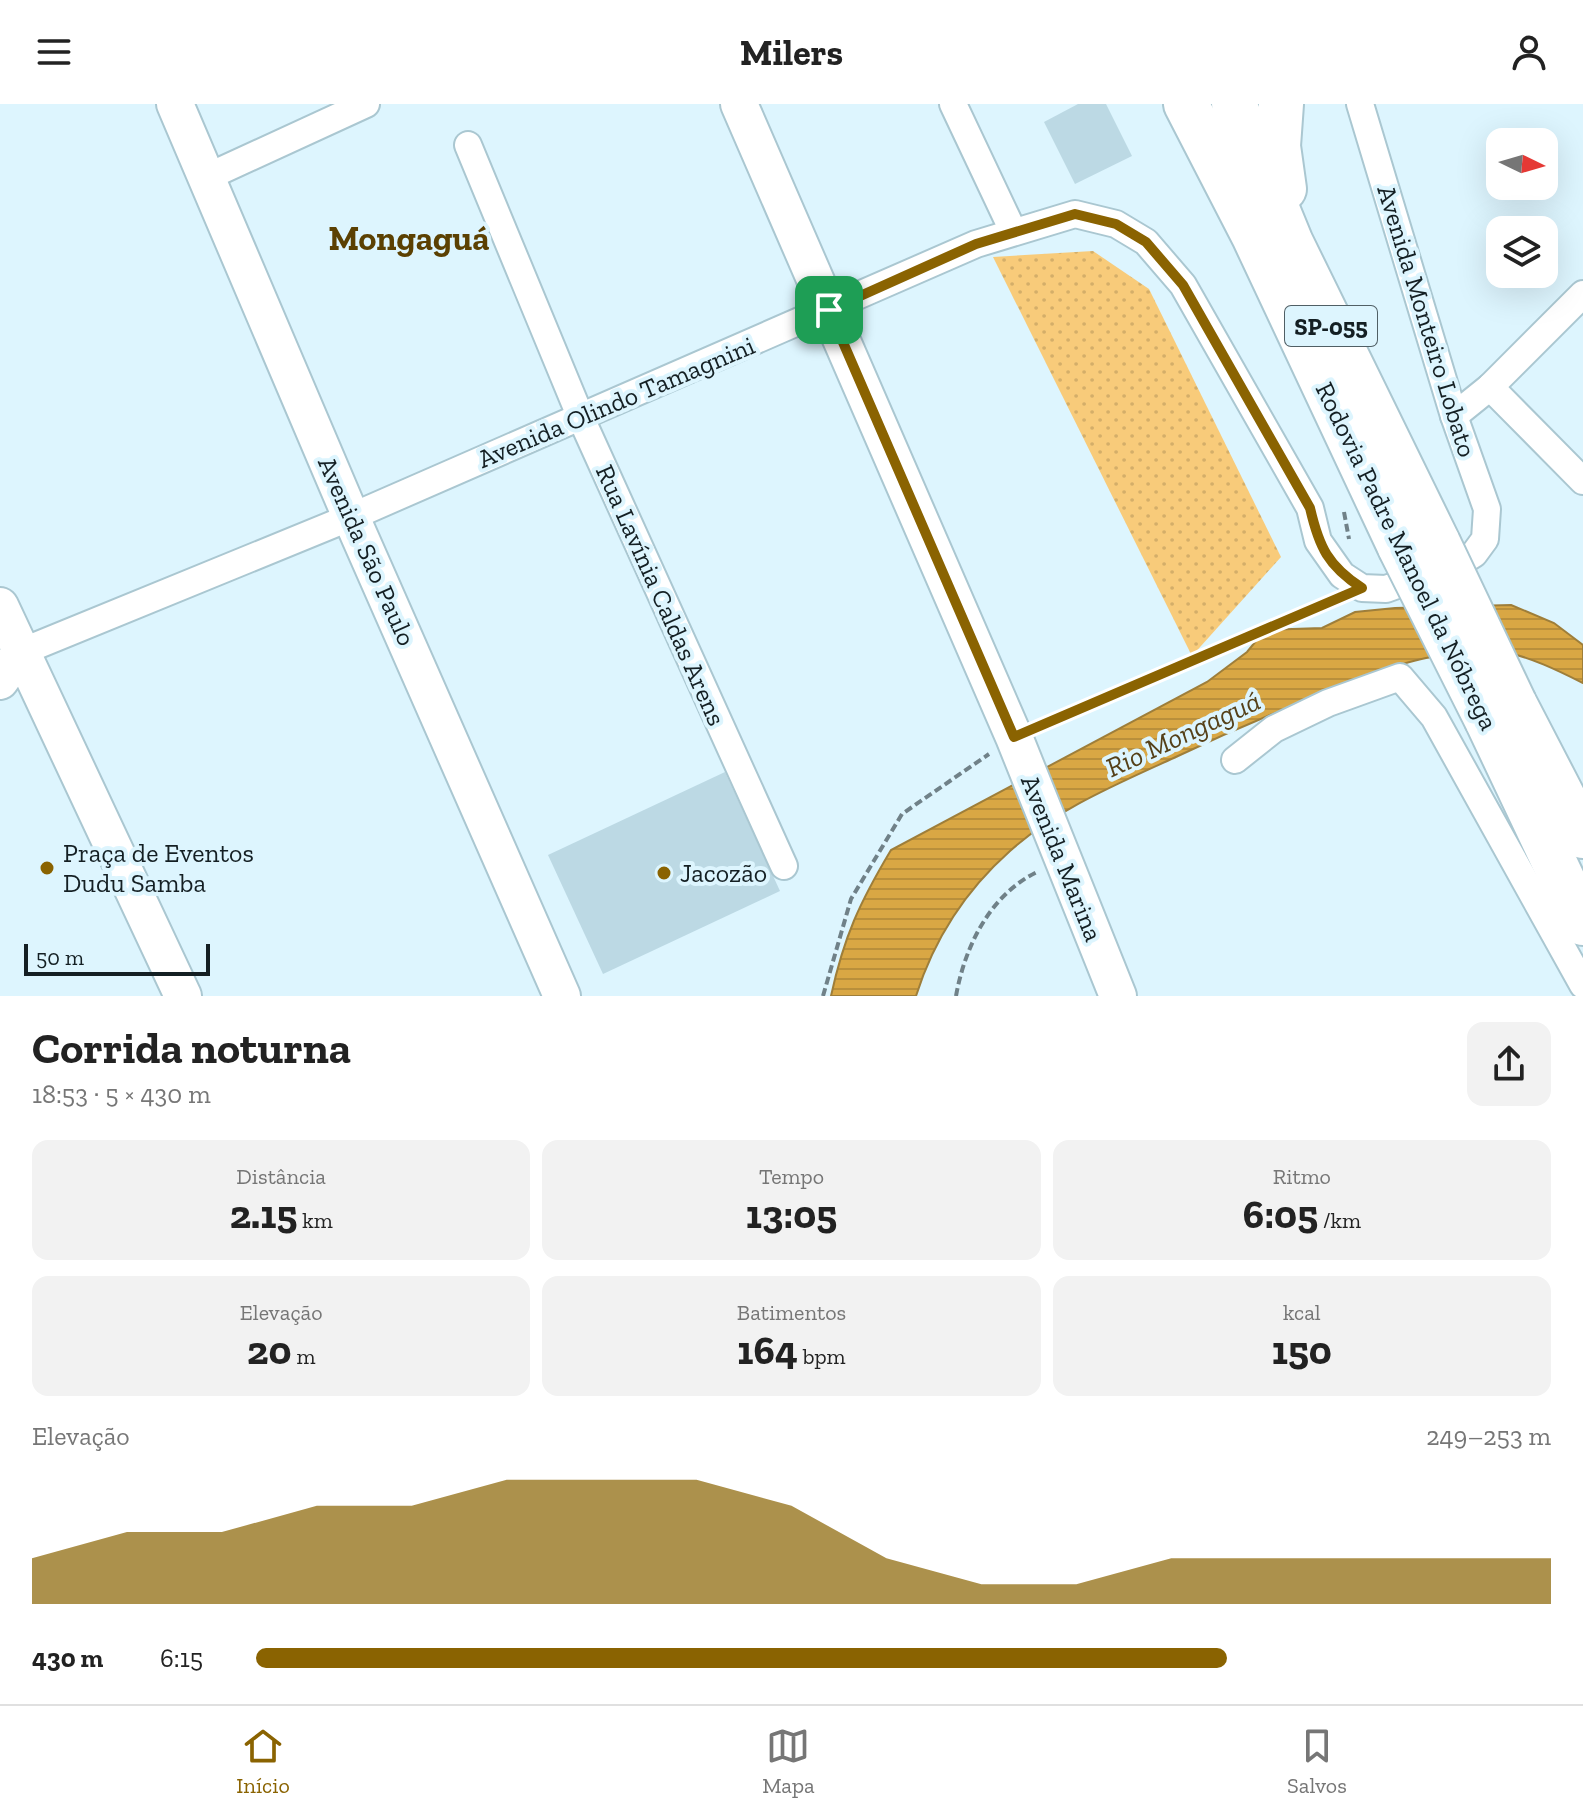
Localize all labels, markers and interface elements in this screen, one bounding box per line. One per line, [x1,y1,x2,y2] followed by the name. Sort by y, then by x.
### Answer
[32,30,76,74] icon: menu
[1507,30,1551,74] icon: person
[740,31,843,74] text: Milers
[1486,128,1558,200] north arrow
[1486,128,1558,288] map controls
[1370,181,1484,461] street label: Avenida Monteiro Lobato
[1486,216,1558,288] button: layers
[329,218,489,259] district label: Mongaguá
[795,276,863,344] pin
[807,288,851,332] icon: arrive
[1285,306,1377,346] road number: SP-055
[473,329,759,475] street label: Avenida Olindo Tamagnini
[1309,377,1506,735] street label: Rodovia Padre Manoel da Nóbrega
[311,452,423,650] street label: Avenida São Paulo
[589,460,733,730] street label: Rua Lavínia Caldas Arens
[1101,684,1265,784] water label: Rio Mongaguá
[1014,770,1110,946] street label: Avenida Marina
[63,837,254,899] place label: Praça de Eventos Dudu Samba
[680,857,767,889] place label: Jacozão
[38,859,56,877] marker: Praça de Eventos Dudu Samba
[655,864,673,882] marker: Jacozão
[24,940,210,976] scale bar
[36,944,84,971] text: 50 m
[32,1021,351,1074] text: Corrida noturna
[1467,1022,1551,1106] button: share
[32,1078,211,1110] text: 18:53 · 5 × 430 m
[236,1163,326,1190] text: Distância
[759,1163,824,1190] text: Tempo
[1273,1163,1331,1190] text: Ritmo
[230,1190,297,1238] text: 2.15
[746,1190,837,1238] text: 13:05
[1243,1190,1318,1238] text: 6:05
[297,1207,333,1234] text: km
[1318,1207,1361,1234] text: /km
[240,1299,322,1326] text: Elevação
[737,1299,846,1326] text: Batimentos
[1283,1299,1321,1326] text: kcal
[247,1326,291,1374] text: 20
[737,1326,798,1374] text: 164
[1272,1326,1332,1374] text: 150
[291,1343,315,1370] text: m
[798,1343,846,1370] text: bpm
[32,1420,130,1452] text: Elevação
[1426,1420,1551,1452] text: 249–253 m
[32,1642,103,1674] text: 430 m
[160,1642,203,1674] text: 6:15
[236,1724,290,1799] tab: Início
[762,1724,815,1799] tab: Mapa
[1287,1724,1347,1799] tab: Salvos

